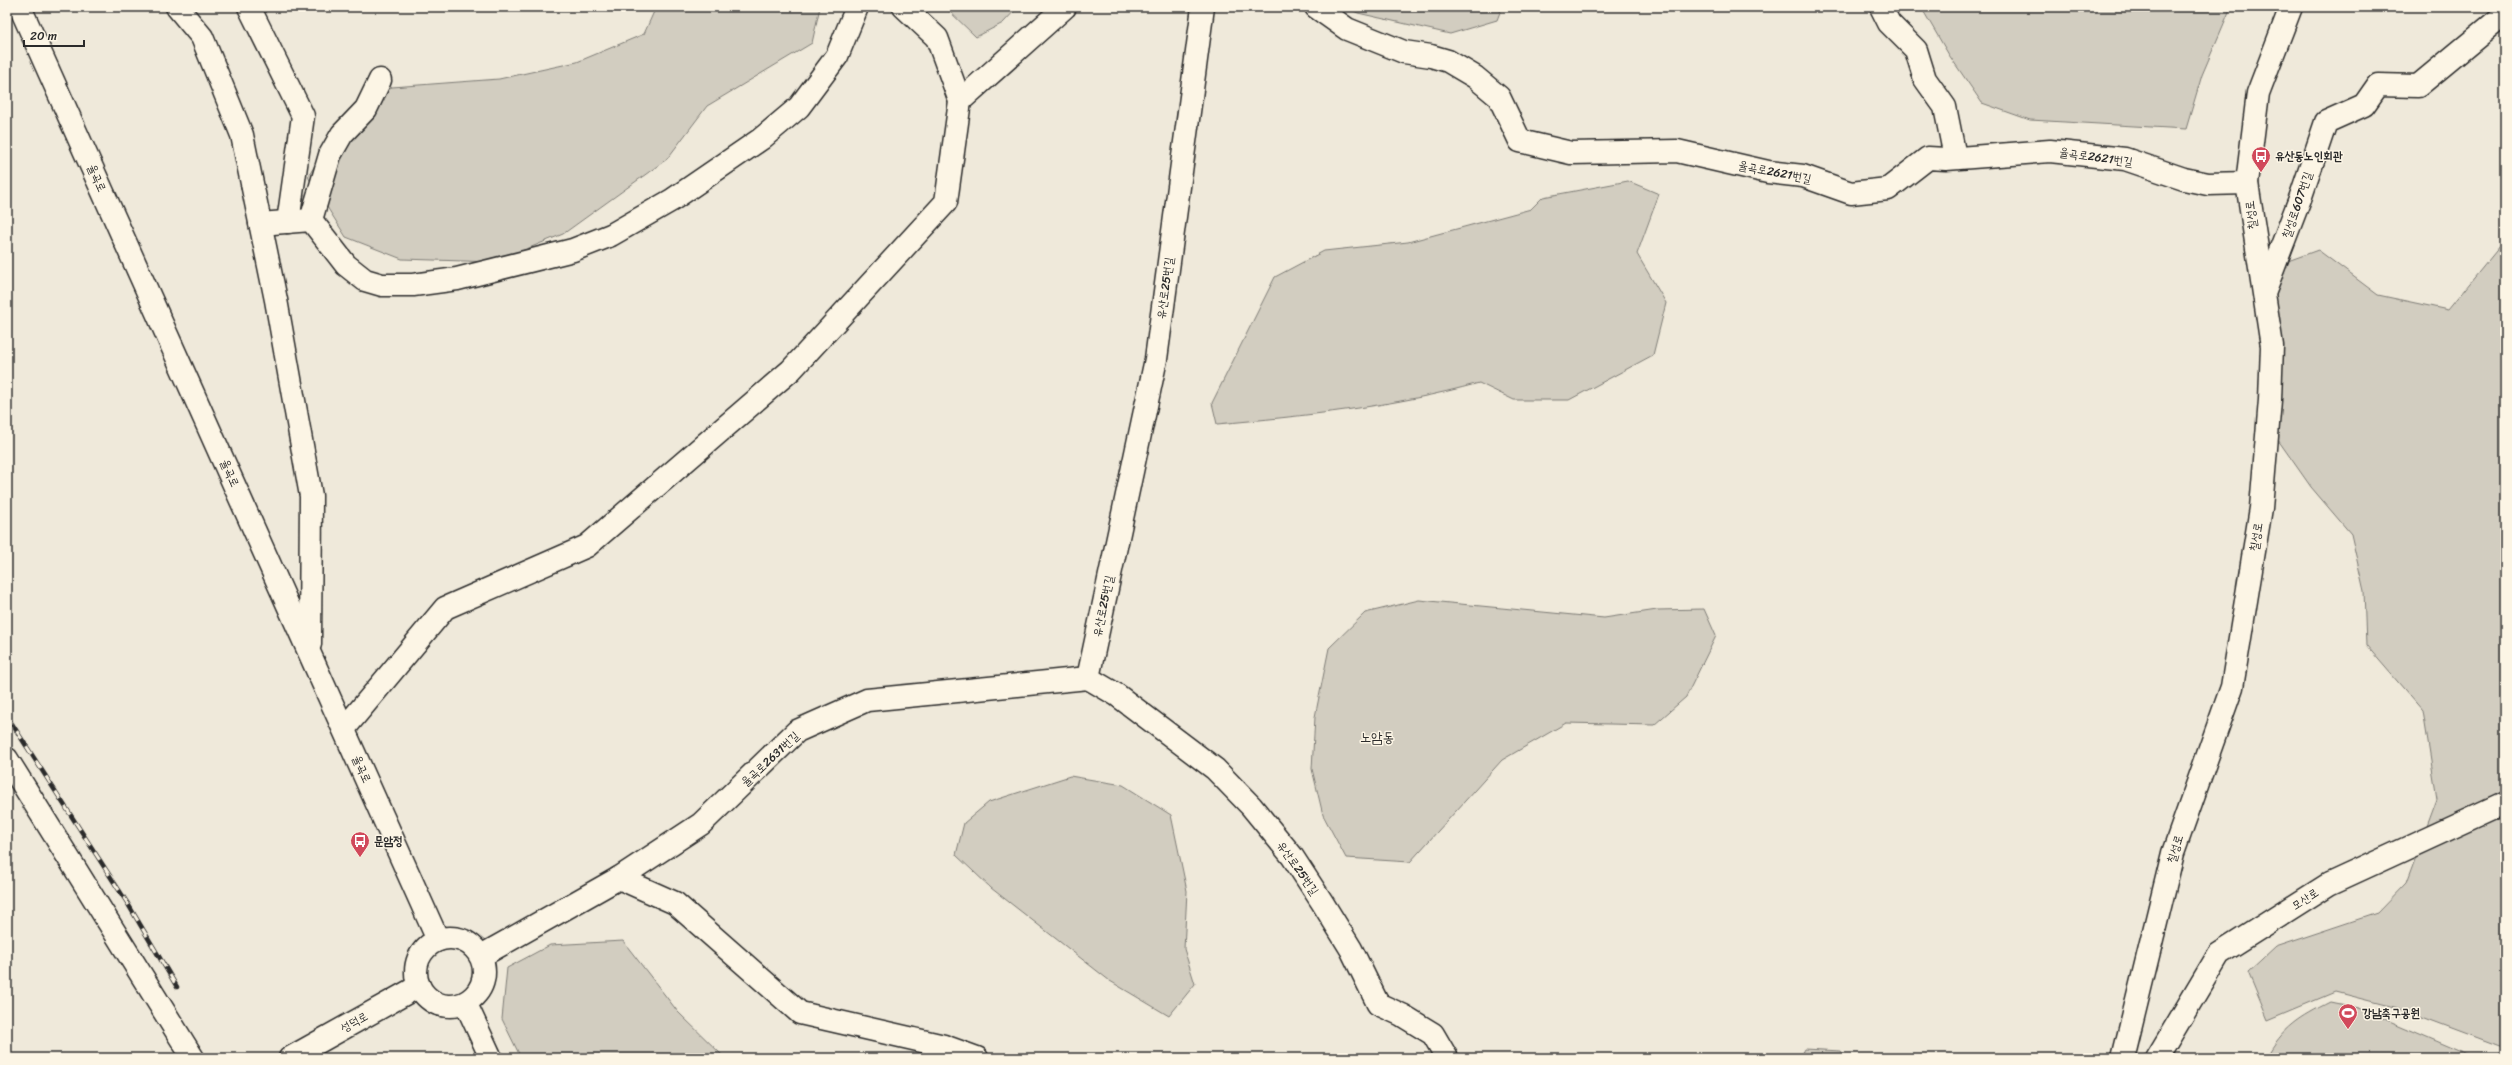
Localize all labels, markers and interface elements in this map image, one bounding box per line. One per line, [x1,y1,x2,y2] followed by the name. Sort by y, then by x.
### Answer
[24,22,84,48] scale bar
[30,25,57,47] text: 20 m
[2058,141,2135,173] street label: 율곡로2621번길
[2250,145,2272,173] bus stop icon: 유산동노인회관
[2275,145,2343,167] place label: 유산동노인회관
[1737,154,1814,190] street label: 율곡로2621번길
[81,160,113,196] street label: 율곡로
[2275,168,2319,241] street label: 칠성로607번길
[2238,199,2264,231] street label: 칠성로
[1150,255,1180,320] street label: 유산로25번길
[214,455,246,491] street label: 율곡로
[2243,521,2269,553] street label: 칠성로
[1086,573,1120,639] street label: 유산로25번길
[1360,725,1394,750] district label: 노암동
[736,726,805,792] street label: 율곡로2631번길
[346,751,378,787] street label: 율곡로
[349,830,371,858] bus stop icon: 문암정
[374,830,403,852] place label: 문암정
[2160,832,2190,866] street label: 칠성로
[1271,836,1325,900] street label: 유산로25번길
[2287,882,2323,916] street label: 모산로
[2337,1002,2359,1030] sports icon: 강남축구공원
[2362,1002,2420,1024] place label: 강남축구공원
[336,1005,372,1039] street label: 성덕로

